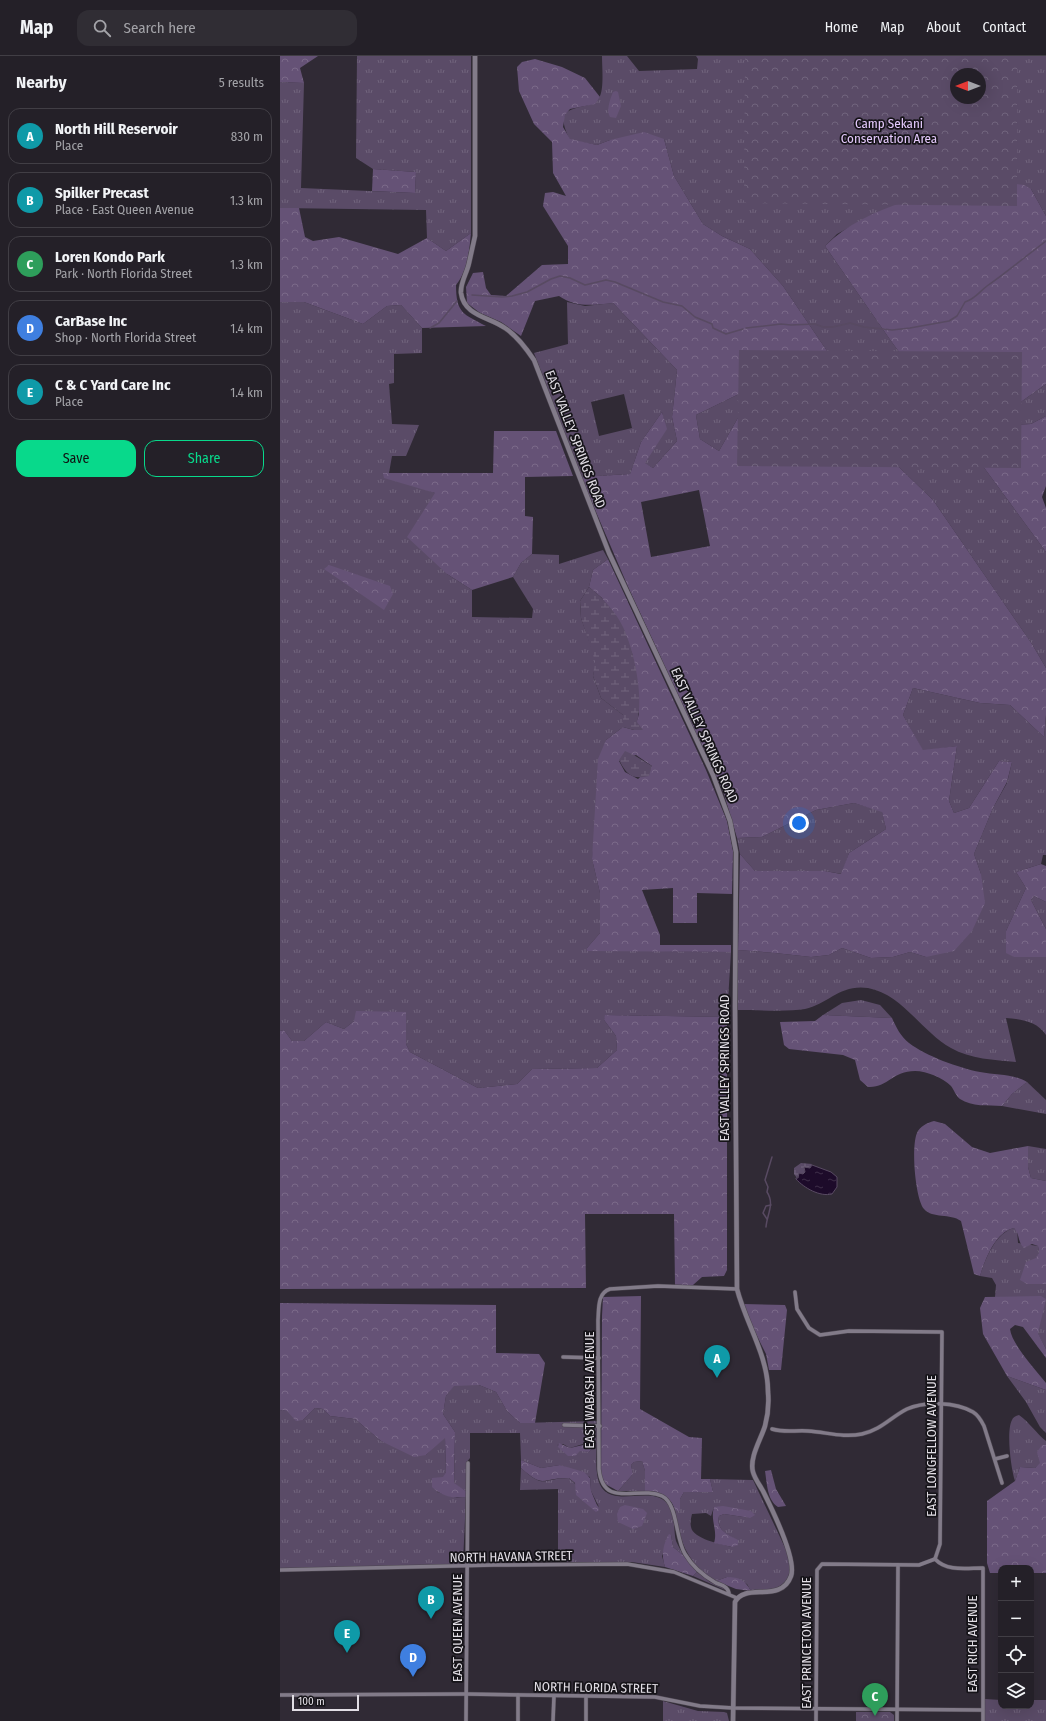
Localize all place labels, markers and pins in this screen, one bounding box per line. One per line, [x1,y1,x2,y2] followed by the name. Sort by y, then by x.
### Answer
[704,1345,730,1378] pin: A
[418,1586,444,1619] pin: B
[334,1620,360,1653] pin: E
[400,1644,426,1677] pin: D
[862,1683,888,1716] pin: C

